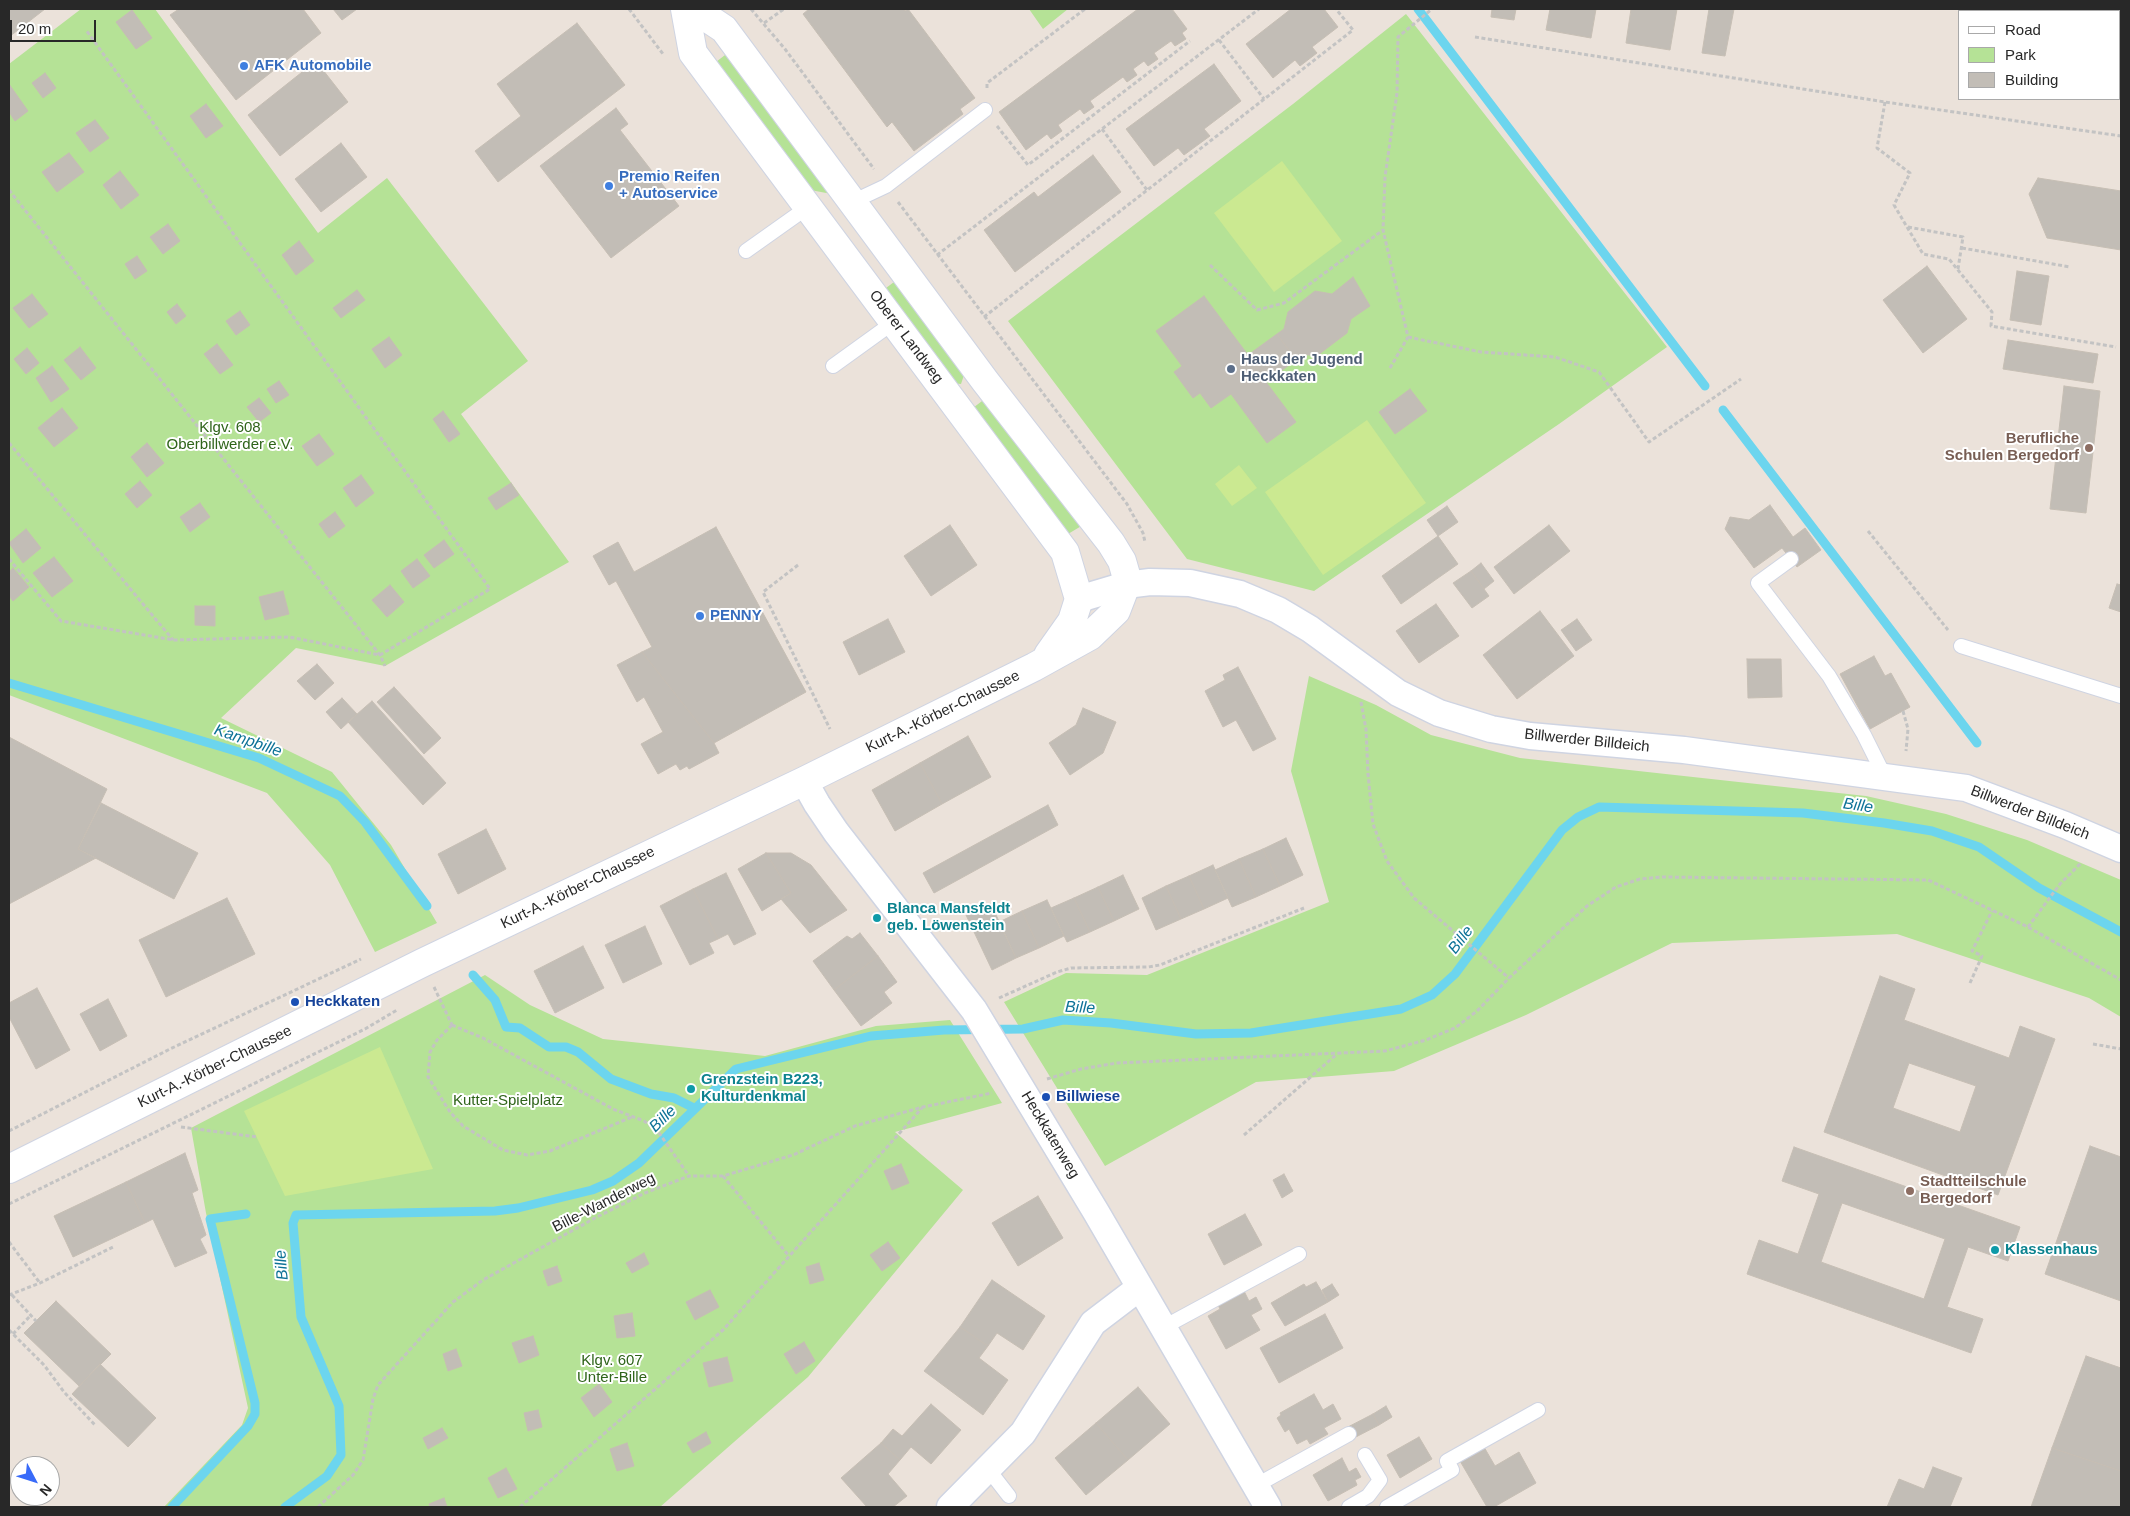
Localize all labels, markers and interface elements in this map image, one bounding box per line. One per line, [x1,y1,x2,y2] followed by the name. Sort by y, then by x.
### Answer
[12,10,99,42] scale bar
[1958,10,2120,100] legend
[18,20,51,37] text: 20 m
[2005,21,2041,38] text: Road
[2005,46,2036,63] text: Park
[254,57,371,75] place label: AFK Automobile
[238,60,250,72] marker: AFK Automobile
[2005,71,2058,88] text: Building
[619,168,720,203] place label: Premio Reifen + Autoservice
[603,180,615,192] marker: Premio Reifen + Autoservice
[865,287,947,387] street label: Oberer Landweg
[1241,351,1363,386] place label: Haus der Jugend Heckkaten
[1225,363,1237,375] marker: Haus der Jugend Heckkaten
[166,419,294,454] park label: Klgv. 608 Oberbillwerder e.V.
[1945,430,2079,465] place label: Berufliche Schulen Bergedorf
[2083,442,2095,454] marker: Berufliche Schulen Bergedorf
[710,607,762,625] place label: PENNY
[694,610,706,622] marker: PENNY
[863,667,1023,757] street label: Kurt-A.-Körber-Chaussee
[212,720,284,762] water label: Kampbille
[1523,725,1651,757] street label: Billwerder Billdeich
[1968,782,2092,844] street label: Billwerder Billdeich
[1842,794,1874,818] water label: Bille
[498,843,658,933] street label: Kurt-A.-Körber-Chaussee
[887,900,1010,935] place label: Blanca Mansfeldt geb. Löwenstein
[871,912,883,924] marker: Blanca Mansfeldt geb. Löwenstein
[1444,922,1478,958] water label: Bille
[305,993,380,1011] place label: Heckkaten
[289,996,301,1008] marker: Heckkaten
[1064,998,1096,1018] water label: Bille
[135,1022,295,1112] street label: Kurt-A.-Körber-Chaussee
[701,1071,823,1106] place label: Grenzstein B223, Kulturdenkmal
[685,1083,697,1095] marker: Grenzstein B223, Kulturdenkmal
[1017,1088,1083,1182] street label: Heckkatenweg
[1056,1088,1120,1106] place label: Billwiese
[1040,1091,1052,1103] marker: Billwiese
[453,1092,563,1110] park label: Kutter-Spielplatz
[645,1102,681,1136] water label: Bille
[550,1169,658,1237] street label: Bille-Wanderweg
[1920,1173,2027,1208] place label: Stadtteilschule Bergedorf
[1904,1185,1916,1197] marker: Stadtteilschule Bergedorf
[2005,1241,2098,1259] place label: Klassenhaus
[1989,1244,2001,1256] marker: Klassenhaus
[271,1249,293,1281] water label: Bille
[577,1352,647,1387] park label: Klgv. 607 Unter-Bille
[10,1456,60,1506] north arrow
[36,1481,55,1499] text: N

